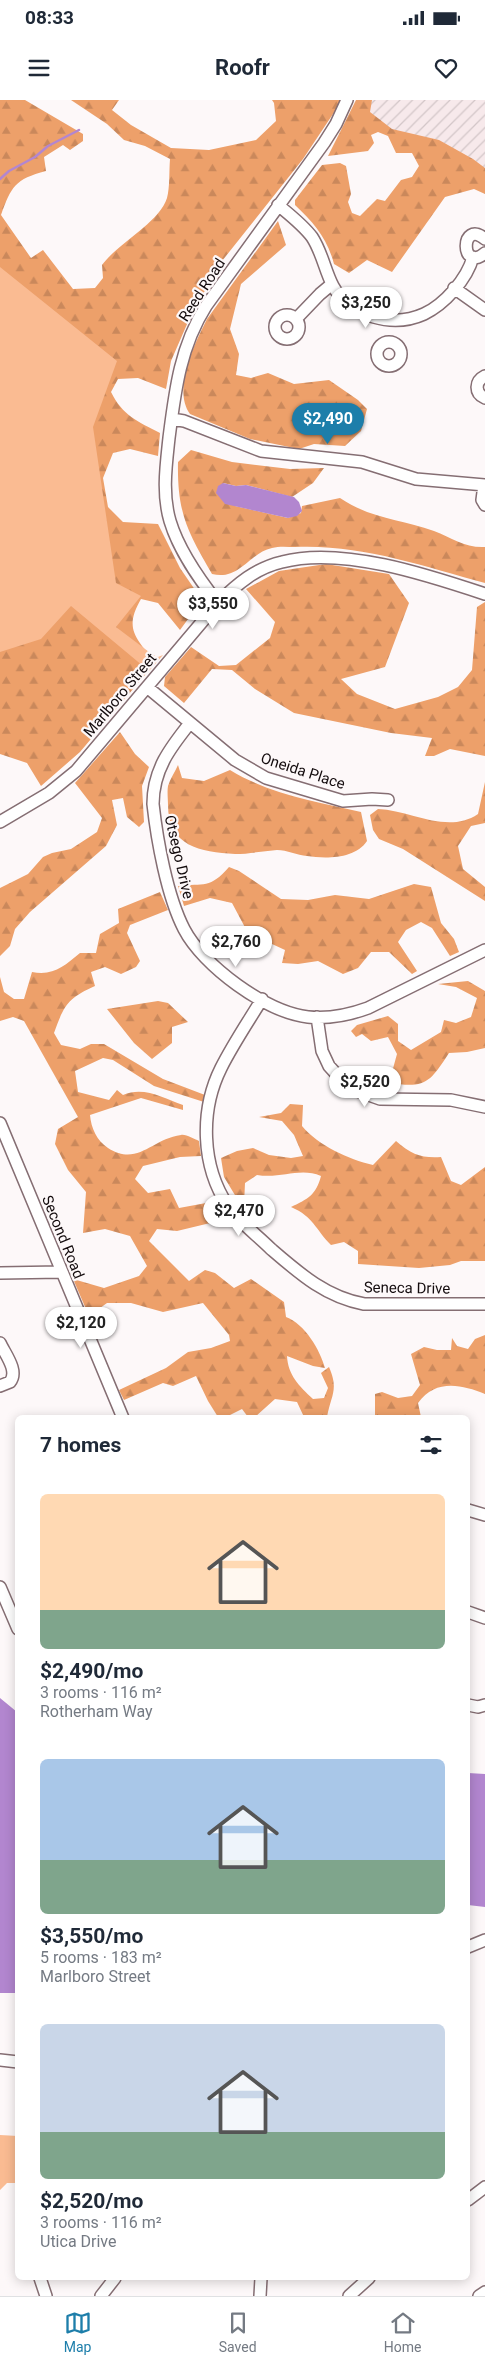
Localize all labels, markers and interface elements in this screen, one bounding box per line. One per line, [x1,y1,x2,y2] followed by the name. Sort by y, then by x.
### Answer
[25,6,74,29] text: 08:33
[25,54,53,82] icon: menu
[432,54,460,82] icon: heart
[215,55,270,80] text: Roofr
[175,255,229,325] street label: Reed Road
[325,286,407,329] pin: $3,250
[341,293,391,312] text: $3,250
[287,402,369,445] pin: $2,490
[303,409,353,428] text: $2,490
[172,588,254,630] pin: $3,550
[188,594,238,613] text: $3,550
[80,649,160,741] street label: Marlboro Street
[259,749,347,793] street label: Oneida Place
[161,813,197,901] street label: Otsego Drive
[195,926,277,968] pin: $2,760
[211,932,261,951] text: $2,760
[324,1066,406,1108] pin: $2,520
[340,1072,390,1091] text: $2,520
[38,1193,88,1281] street label: Second Road
[198,1194,280,1237] pin: $2,470
[214,1201,264,1220] text: $2,470
[364,1278,450,1298] street label: Seneca Drive
[40,1306,122,1349] pin: $2,120
[56,1313,106,1332] text: $2,120
[417,1431,445,1459] icon: filters
[40,1433,121,1457] text: 7 homes
[198,1527,288,1617] icon: home
[40,1659,143,1683] text: $2,490/mo
[40,1683,162,1702] text: 3 rooms · 116 m²
[40,1702,153,1721] text: Rotherham Way
[198,1792,288,1882] icon: home
[40,1924,143,1948] text: $3,550/mo
[40,1948,162,1967] text: 5 rooms · 183 m²
[40,1967,151,1986] text: Marlboro Street
[198,2057,288,2147] icon: home
[40,2189,143,2213] text: $2,520/mo
[40,2213,162,2232] text: 3 rooms · 116 m²
[40,2232,117,2251] text: Utica Drive
[64,2309,92,2355] tab: Map
[219,2309,257,2355] tab: Saved
[384,2309,421,2355] tab: Home

